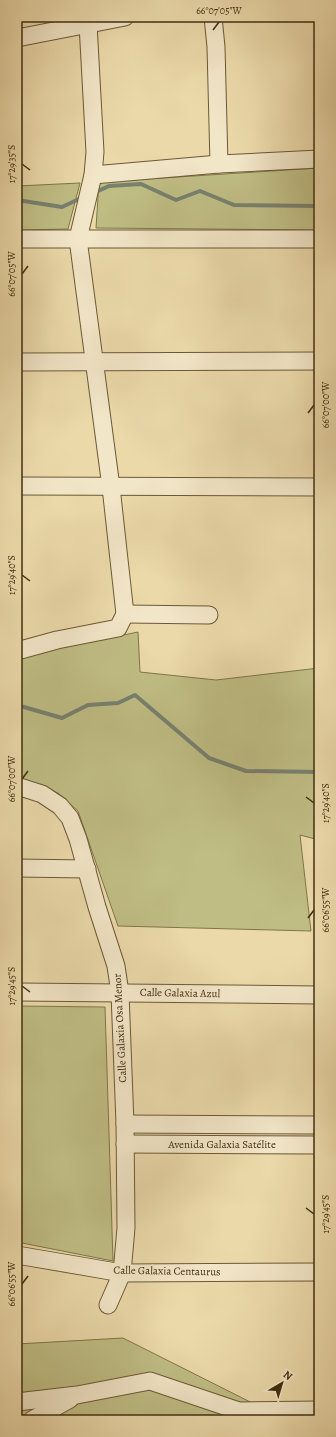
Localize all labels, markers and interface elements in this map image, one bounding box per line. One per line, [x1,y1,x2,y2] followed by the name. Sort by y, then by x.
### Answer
[196,4,242,17] text: 66°07'05"W
[5,145,18,183] text: 17°29'35"S
[5,251,18,297] text: 66°07'05"W
[319,381,332,428] text: 66°07'00"W
[5,555,18,595] text: 17°29'40"S
[5,755,18,802] text: 66°07'00"W
[319,783,332,823] text: 17°29'40"S
[319,887,332,932] text: 66°06'55"W
[5,967,18,1005] text: 17°29'45"S
[110,973,130,1083] street label: Calle Galaxia Osa Menor
[140,985,221,1001] street label: Calle Galaxia Azul
[167,1137,276,1152] street label: Avenida Galaxia Satélite
[319,1195,332,1233] text: 17°29'45"S
[5,1261,18,1306] text: 66°06'55"W
[113,1263,221,1279] street label: Calle Galaxia Centaurus
[262,1363,302,1403] north arrow
[280,1367,296,1384] text: N

